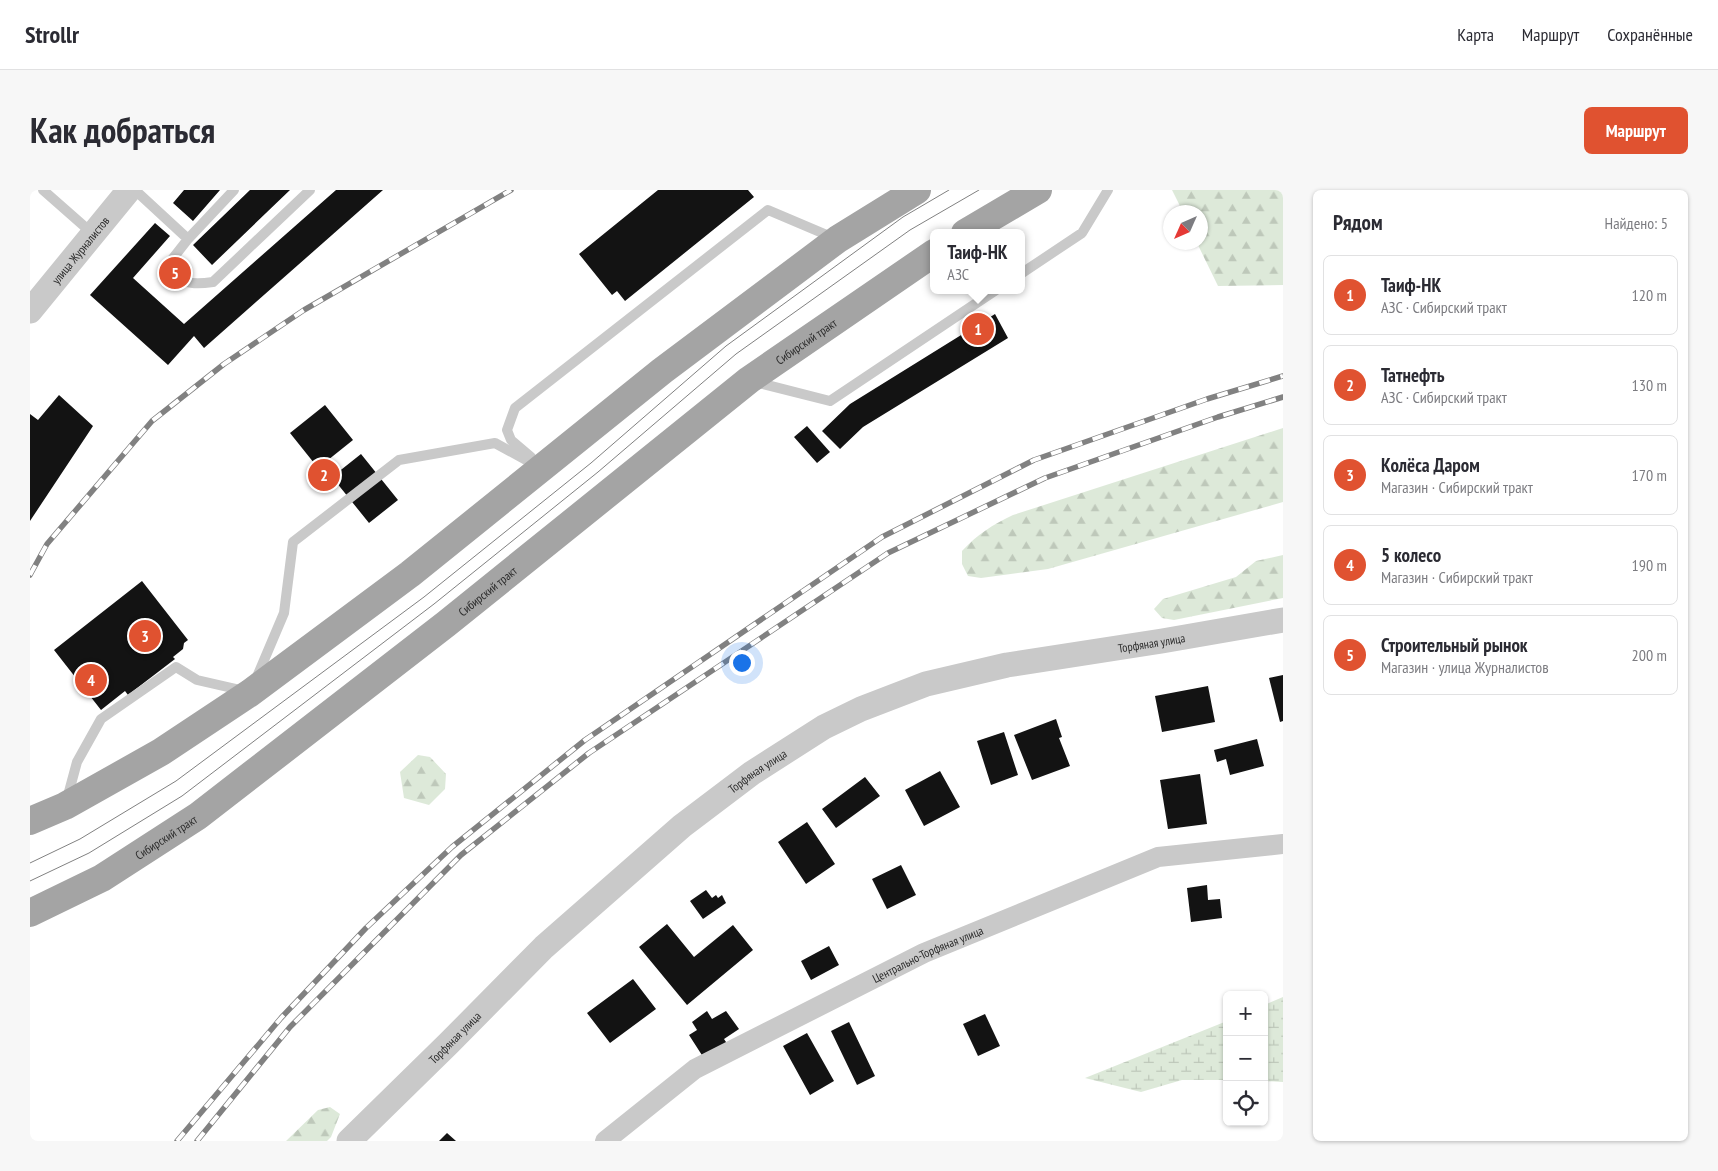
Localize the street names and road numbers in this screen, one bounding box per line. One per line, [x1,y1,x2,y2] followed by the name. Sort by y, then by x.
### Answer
[48,213,112,287] street label: улица Журналистов
[772,315,839,367] street label: Сибирский тракт
[455,563,520,619] street label: Сибирский тракт
[1117,630,1186,655] street label: Торфяная улица
[725,745,789,796] street label: Торфяная улица
[132,811,200,862] street label: Сибирский тракт
[870,922,985,985] street label: Центрально-Торфяная улица
[425,1008,484,1066] street label: Торфяная улица

